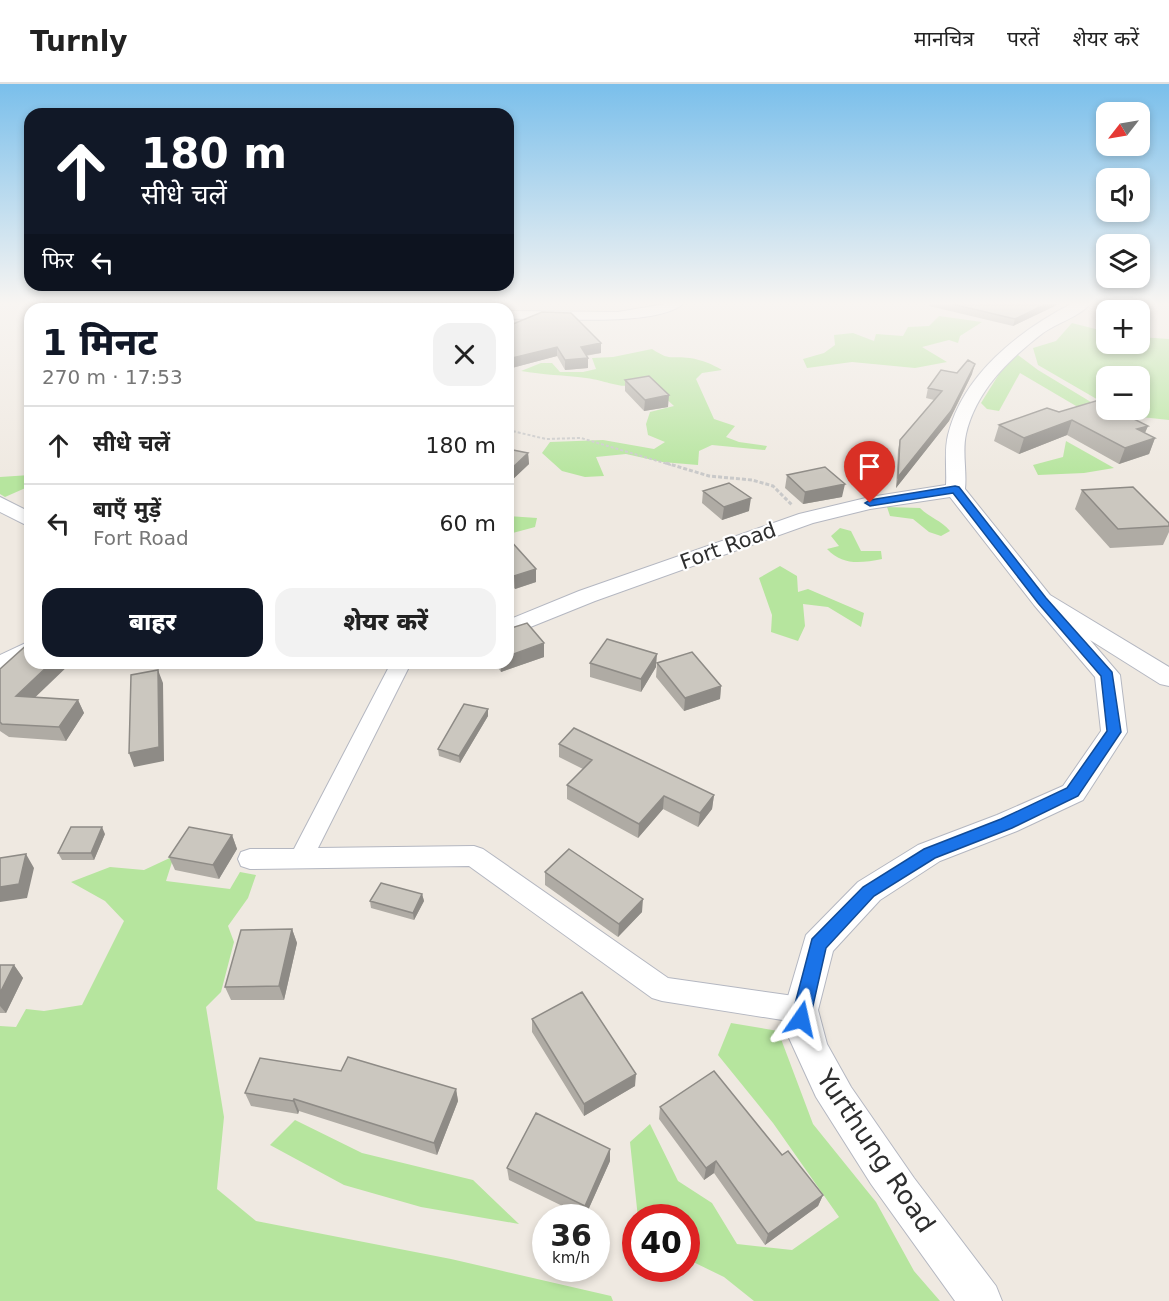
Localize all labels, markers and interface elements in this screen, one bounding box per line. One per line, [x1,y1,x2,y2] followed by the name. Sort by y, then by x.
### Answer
[30,25,128,58] text: Turnly
[914,27,974,51] text: मानचित्र
[1007,27,1040,51] text: परतें
[1073,27,1139,51] text: शेयर करें
[1096,102,1150,156] north arrow
[1096,102,1150,420] map controls
[141,129,287,178] text: 180 m
[42,132,120,210] icon: ahead
[1096,168,1150,222] button: sound
[141,179,227,210] text: सीधे चलें
[1096,234,1150,288] button: layers
[86,246,119,279] icon: left
[42,248,74,273] text: फिर
[1096,300,1150,354] button: +
[42,322,157,363] text: 1 मिनट
[433,323,496,386] button: close
[42,365,183,389] text: 270 m · 17:53
[1096,366,1150,420] button: −
[42,429,75,462] icon: ahead
[93,431,170,456] text: सीधे चलें
[426,433,496,458] text: 180 m
[844,441,895,503] pin
[853,450,886,483] icon: arrive
[93,497,161,522] text: बाएँ मुड़ें
[42,507,75,540] icon: left
[440,511,496,536] text: 60 m
[677,518,779,574] street label: Fort Road
[93,526,189,550] text: Fort Road
[42,588,263,657] button: बाहर
[275,588,496,657] button: शेयर करें
[769,987,833,1051] position arrow
[810,1063,941,1238] street label: Yurthung Road
[622,1204,700,1282] speed limit sign: 40
[550,1218,592,1253] text: 36
[552,1249,590,1267] text: km/h

